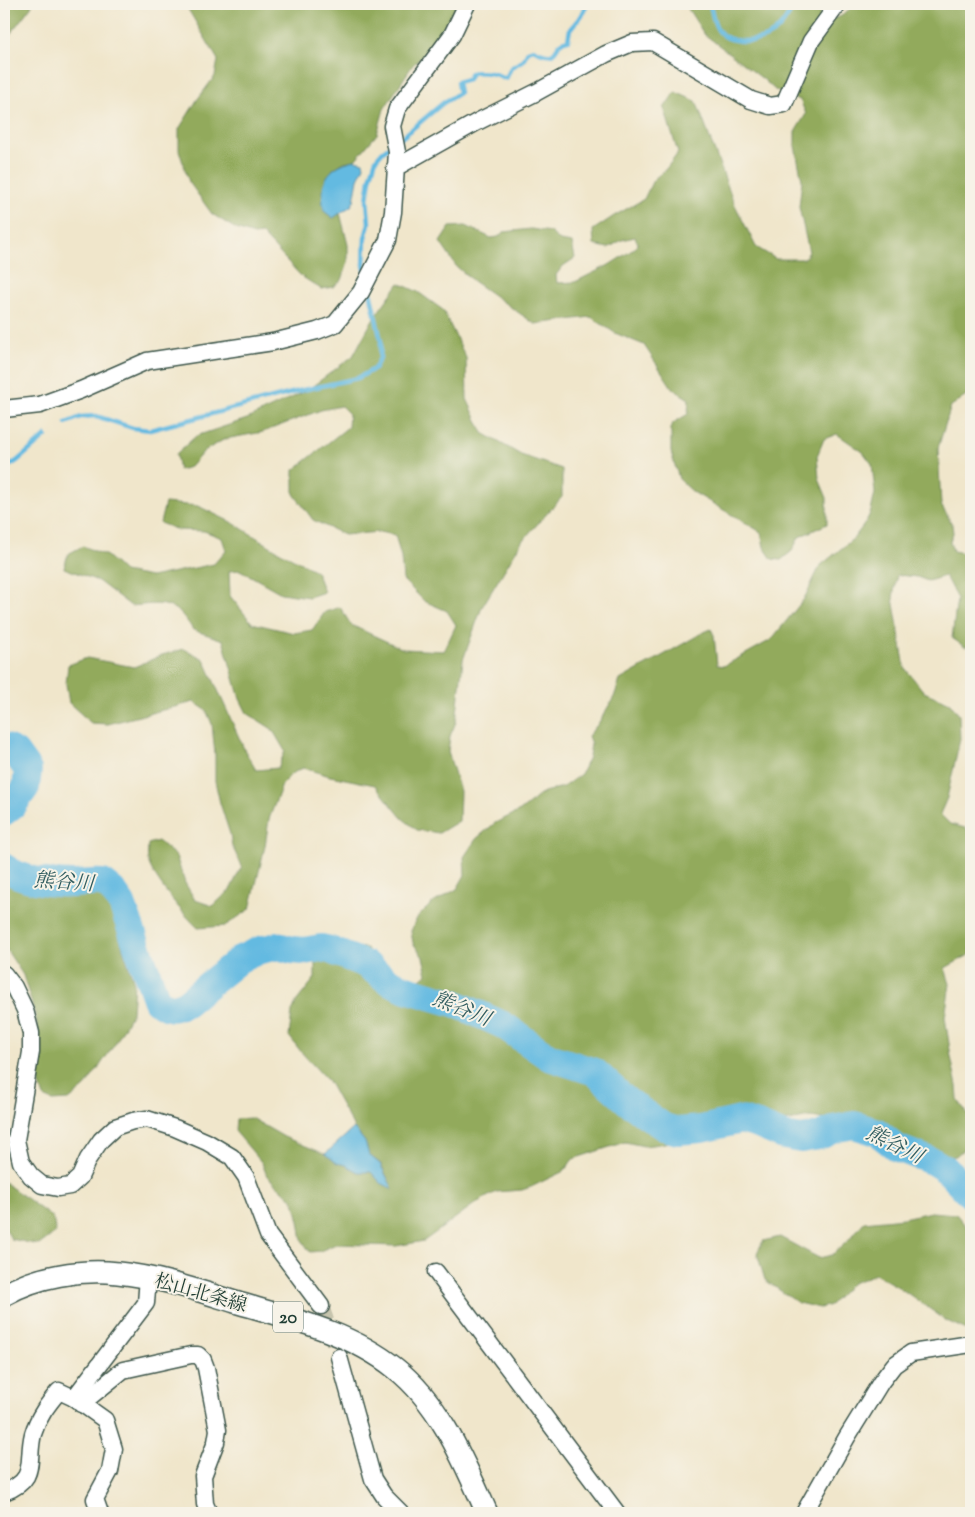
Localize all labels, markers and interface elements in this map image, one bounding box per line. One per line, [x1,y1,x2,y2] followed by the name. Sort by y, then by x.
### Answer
[33,867,97,900] water label: 熊谷川
[428,986,496,1036] water label: 熊谷川
[861,1120,929,1173] water label: 熊谷川
[151,1268,250,1320] street label: 松山北条線
[273,1301,303,1332] road number: 20

